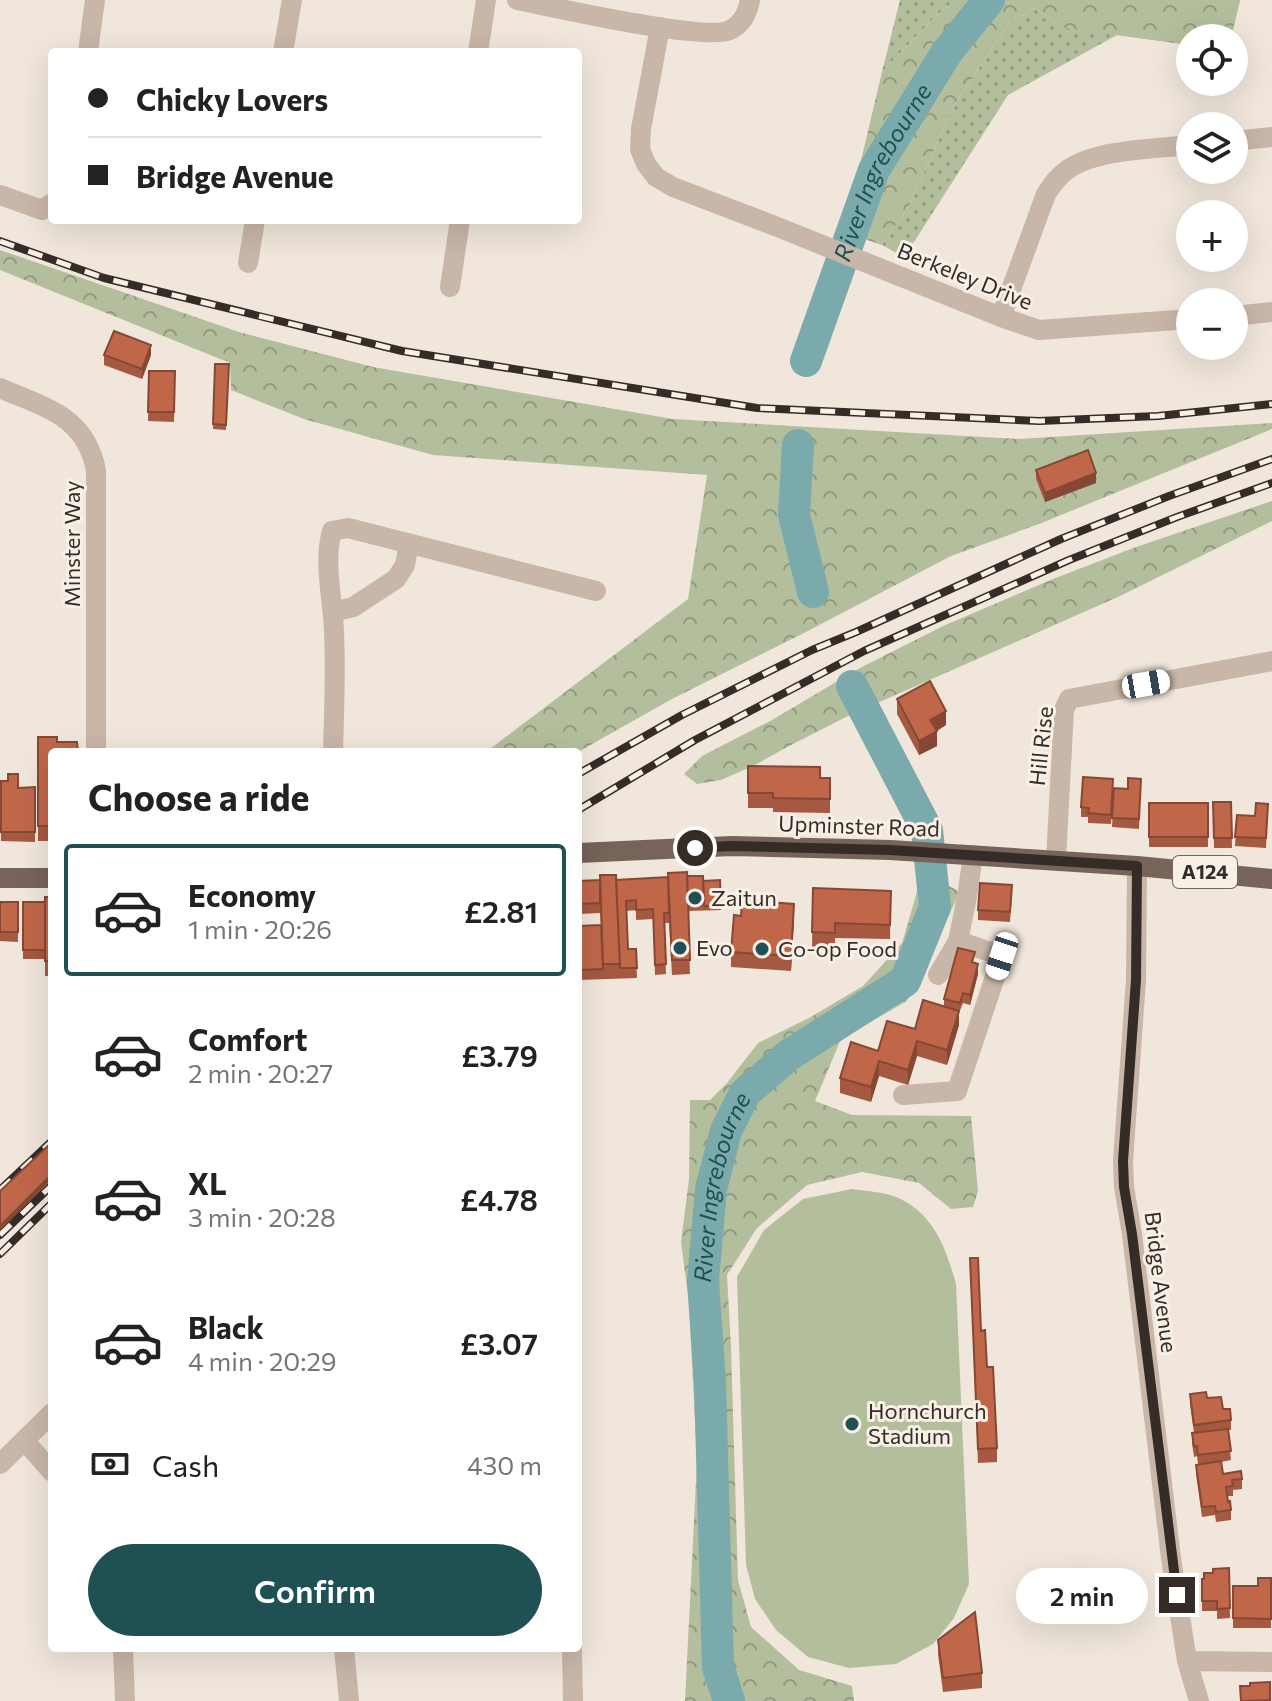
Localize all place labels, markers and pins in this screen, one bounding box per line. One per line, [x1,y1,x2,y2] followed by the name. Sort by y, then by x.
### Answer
[711,884,777,911] place label: Zaitun
[686,889,704,907] marker: Zaitun
[696,934,733,961] place label: Evo
[778,935,897,962] place label: Co-op Food
[671,939,689,957] marker: Evo
[753,940,771,958] marker: Co-op Food
[868,1397,987,1449] place label: Hornchurch Stadium
[843,1415,861,1433] marker: Hornchurch Stadium

